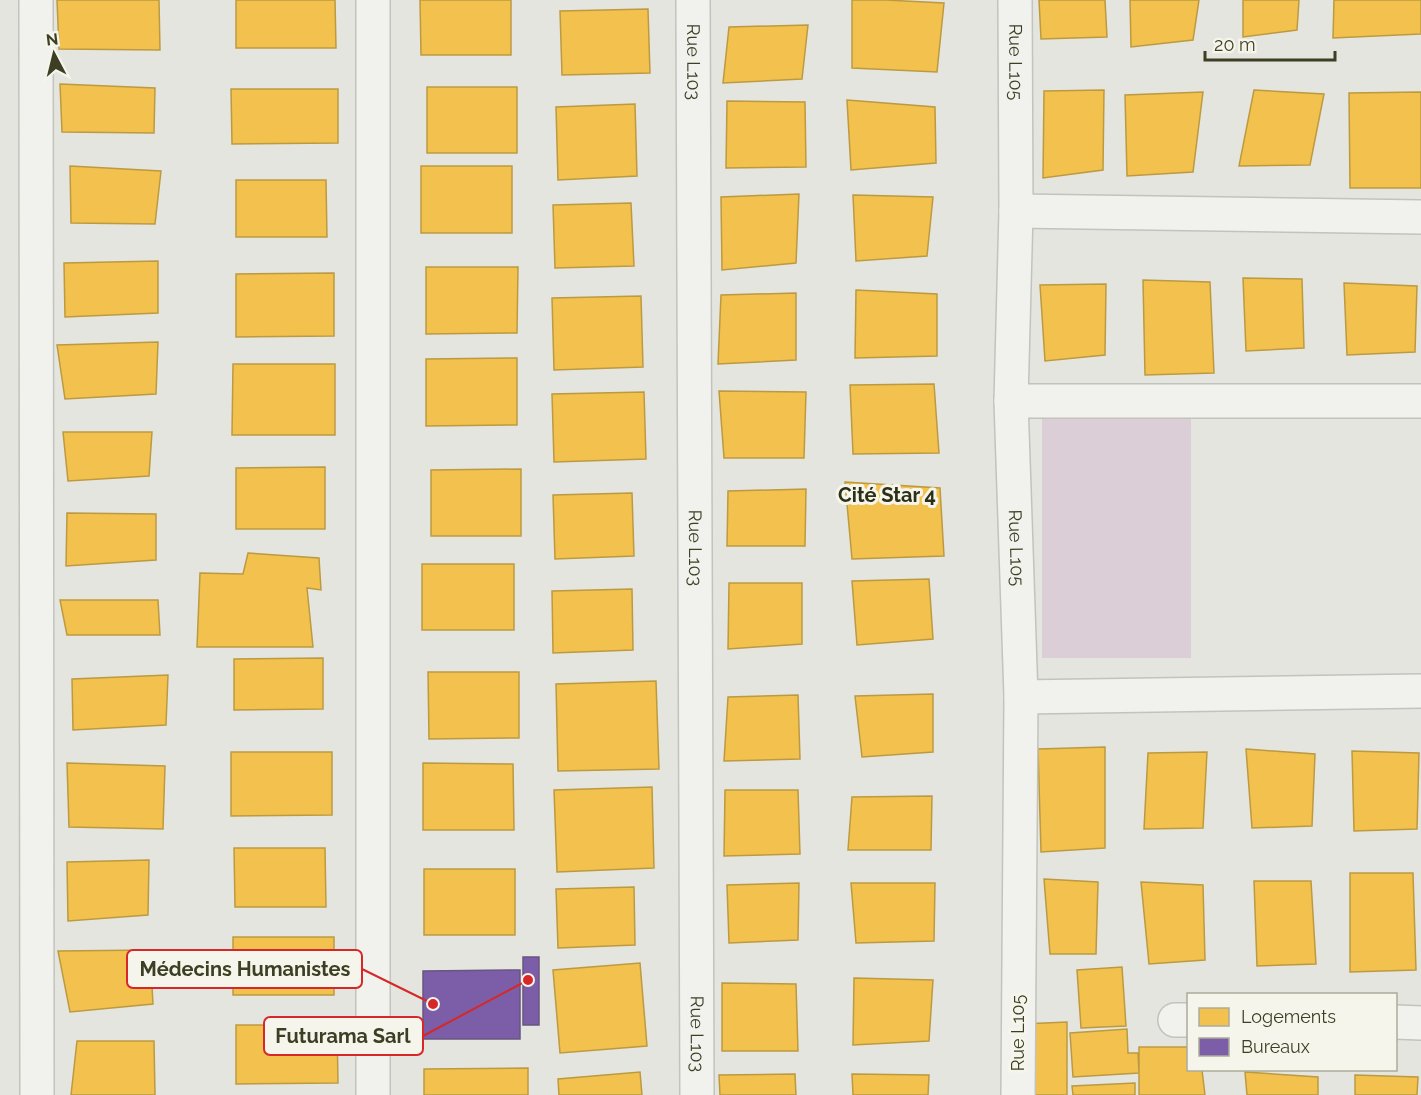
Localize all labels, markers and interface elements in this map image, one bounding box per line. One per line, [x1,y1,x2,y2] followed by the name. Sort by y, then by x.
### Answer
[24,24,84,84] north arrow
[683,24,704,100] street label: Rue L103
[1005,24,1026,101] street label: Rue L105
[1205,24,1336,62] scale bar
[45,29,59,50] text: N
[1214,34,1256,55] text: 20 m
[838,483,936,507] district label: Cité Star 4
[1005,509,1028,587] street label: Rue L105
[685,510,706,586] street label: Rue L103
[127,950,362,988] callout: Médecins Humanistes
[140,957,351,981] text: Médecins Humanistes
[1187,993,1397,1071] legend
[1007,995,1028,1071] street label: Rue L105
[687,996,708,1072] street label: Rue L103
[1241,1006,1336,1027] text: Logements
[264,1017,423,1055] callout: Futurama Sarl
[275,1024,411,1048] text: Futurama Sarl
[1241,1036,1310,1057] text: Bureaux

